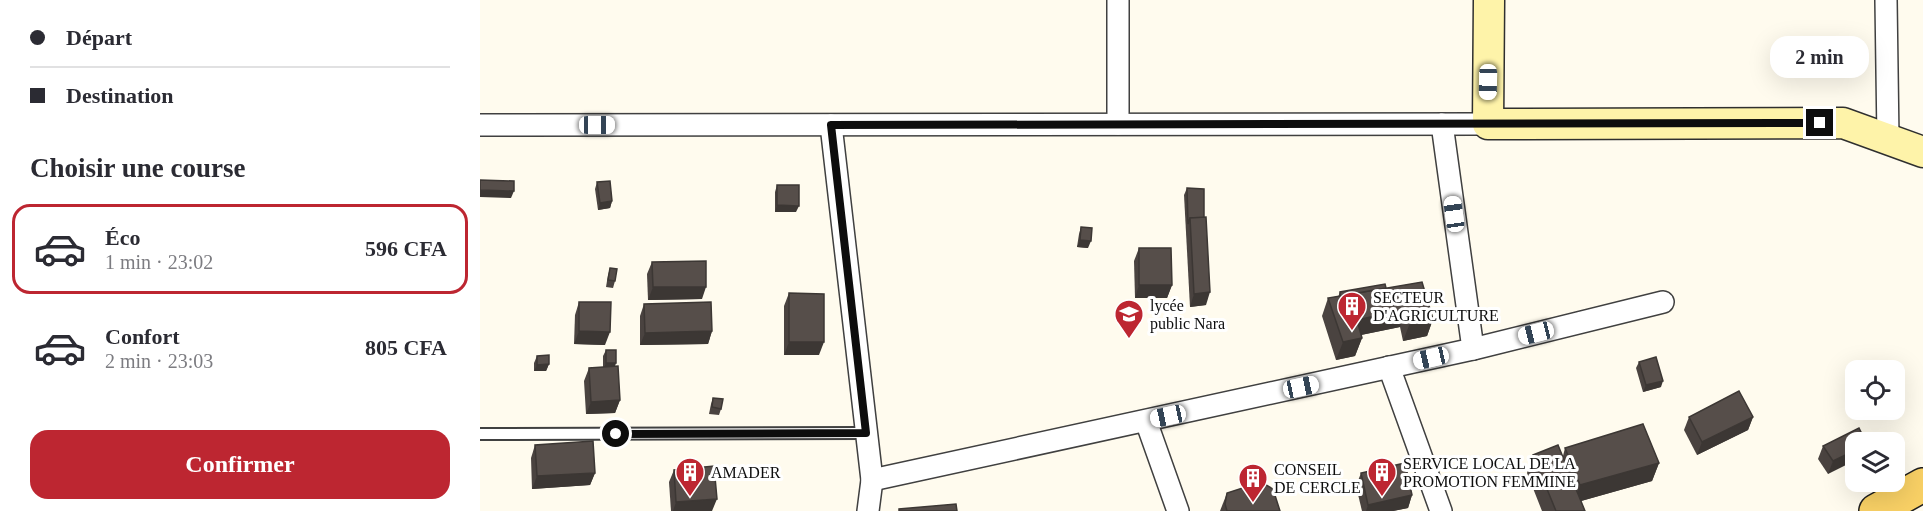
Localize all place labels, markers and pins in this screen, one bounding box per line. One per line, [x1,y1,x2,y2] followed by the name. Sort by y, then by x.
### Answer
[1373,289,1499,324] place label: SECTEUR D'AGRICULTURE
[1336,290,1368,332] building icon: SECTEUR D'AGRICULTURE
[1150,297,1225,333] place label: lycée public Nara
[1113,298,1145,340] school or university icon: lycée public Nara
[1403,455,1576,490] place label: SERVICE LOCAL DE LA PROMOTION FEMMINE
[674,456,706,498] building icon: AMADER
[1366,456,1398,498] building icon: SERVICE LOCAL DE LA PROMOTION FEMMINE
[1274,461,1361,496] place label: CONSEIL DE CERCLE
[1237,462,1269,504] building icon: CONSEIL DE CERCLE
[711,464,781,481] place label: AMADER

